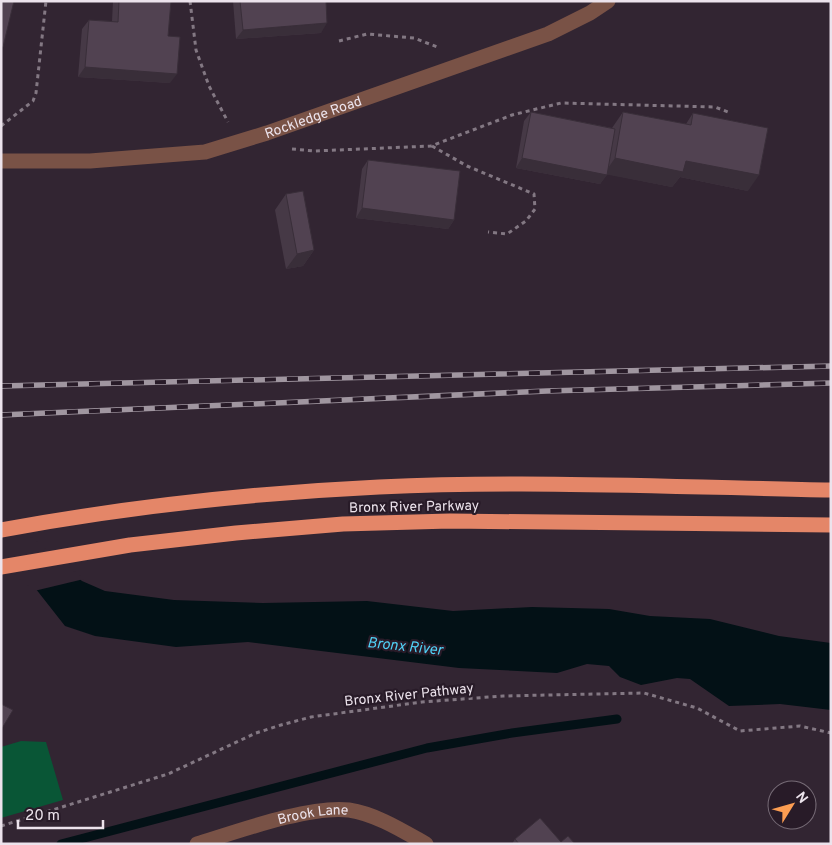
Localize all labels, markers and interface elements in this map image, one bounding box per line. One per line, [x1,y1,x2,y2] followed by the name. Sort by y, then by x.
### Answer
[263,93,364,143] street label: Rockledge Road
[349,498,479,517] street label: Bronx River Parkway
[366,634,445,661] water label: Bronx River
[344,680,475,711] street label: Bronx River Pathway
[767,780,817,830] north arrow
[791,789,811,807] text: N
[18,798,102,830] scale bar
[276,802,349,829] street label: Brook Lane
[25,807,60,826] text: 20 m

